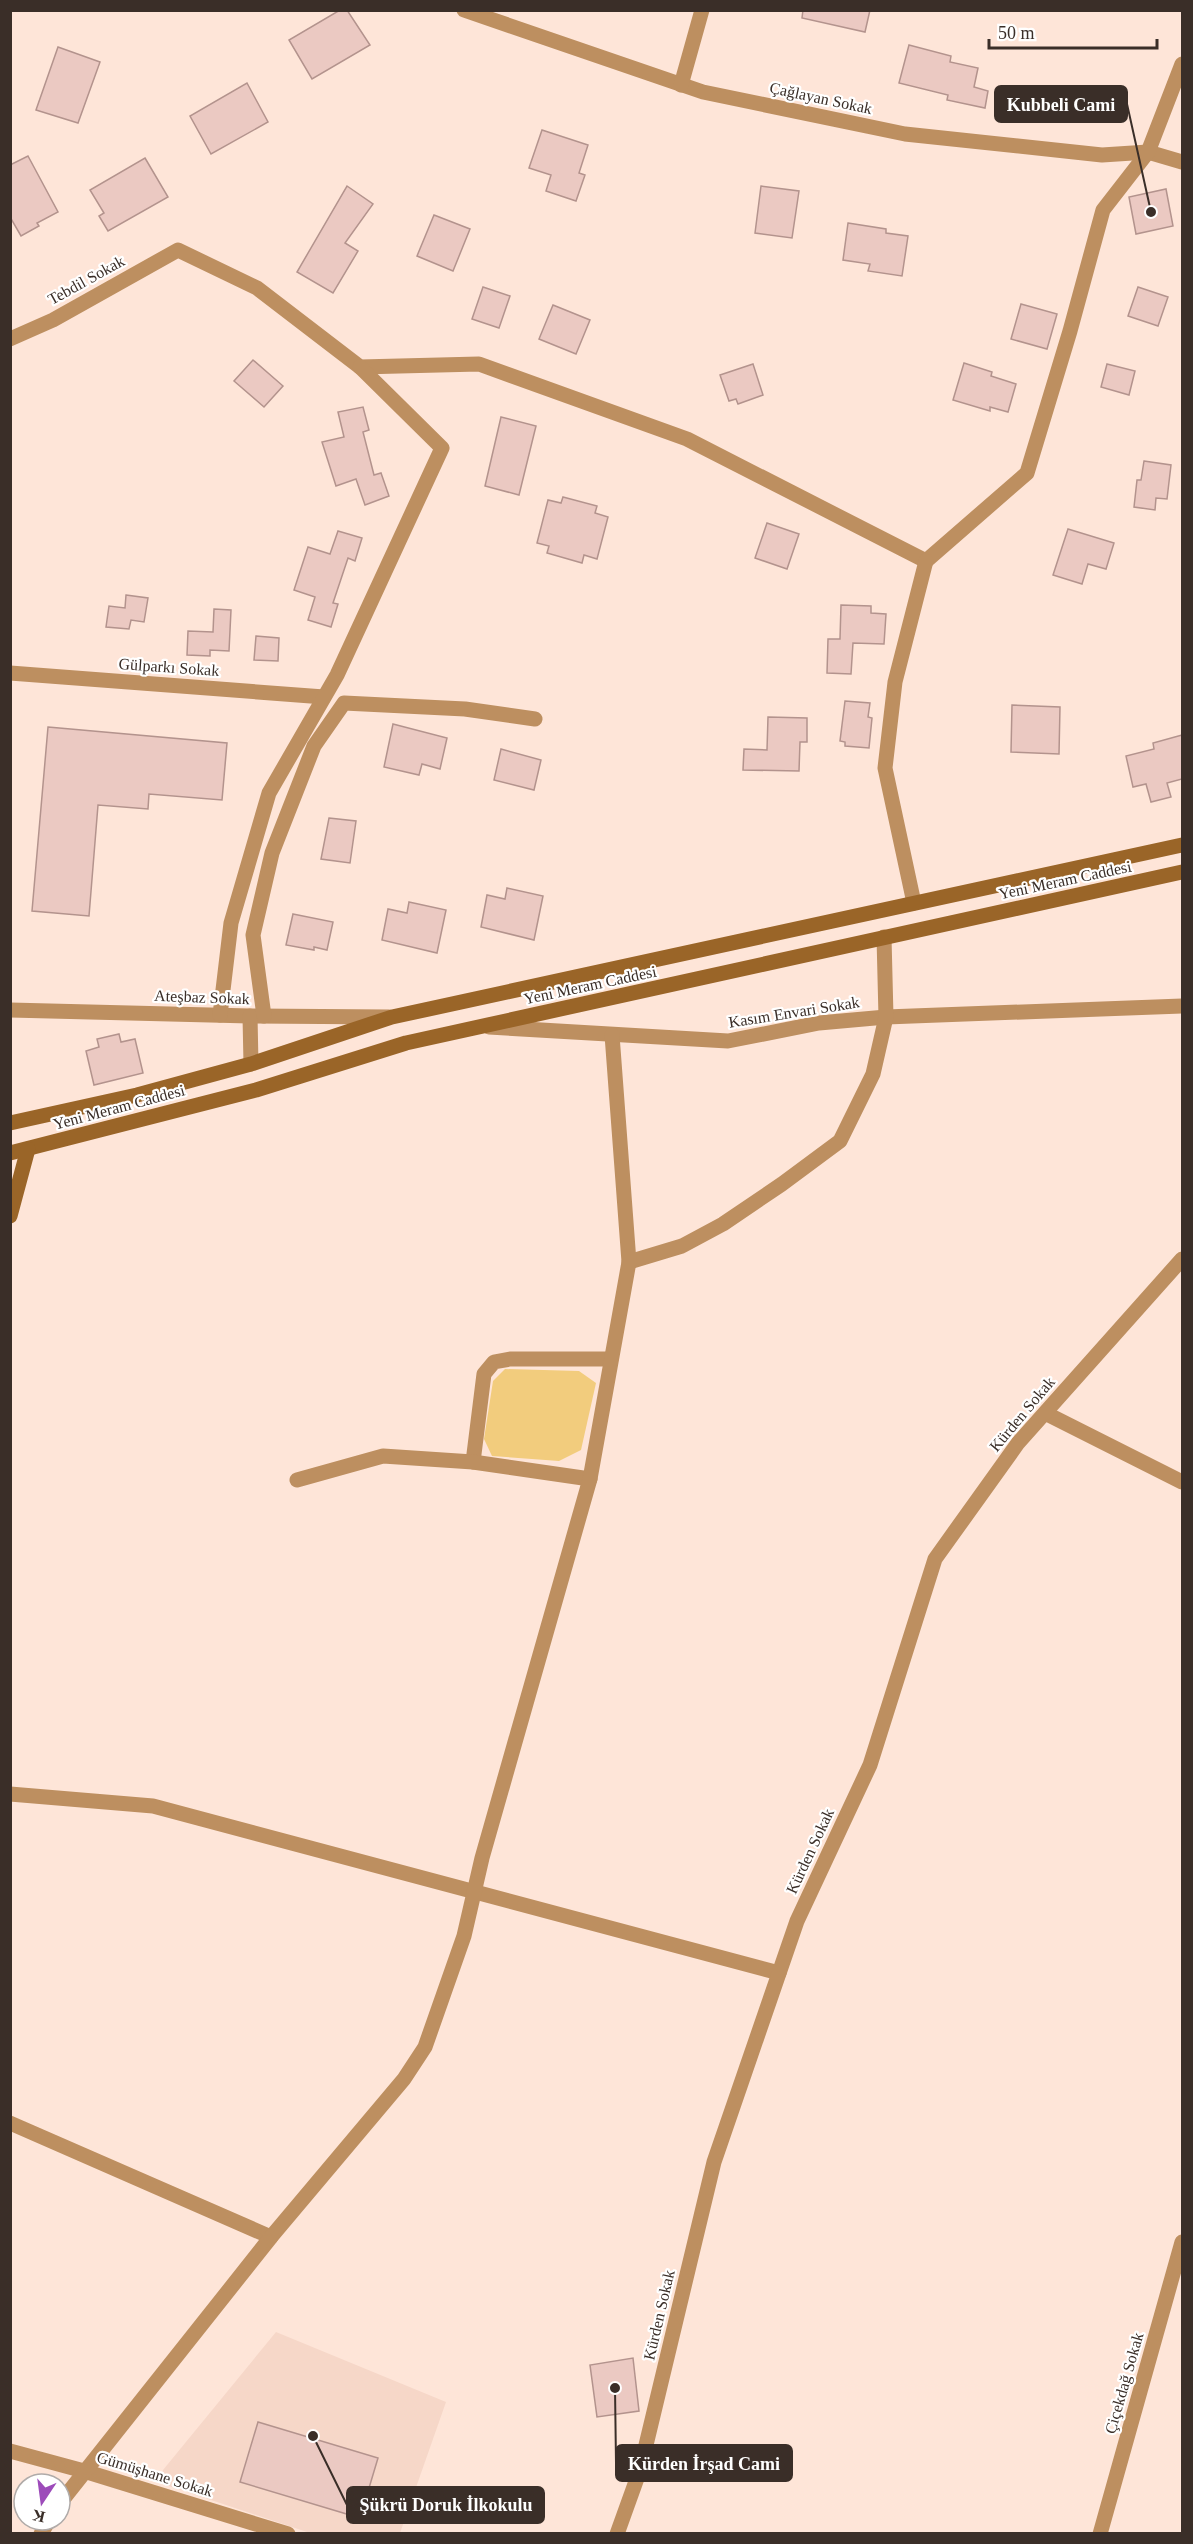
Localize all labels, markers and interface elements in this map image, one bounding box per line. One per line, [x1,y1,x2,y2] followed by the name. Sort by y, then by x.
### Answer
[989,12,1157,50] scale bar
[998,23,1035,43] text: 50 m
[768,79,874,118] street label: Çağlayan Sokak
[995,86,1127,122] callout: Kubbeli Cami
[1007,95,1115,115] text: Kubbeli Cami
[45,252,127,308] street label: Tebdil Sokak
[118,655,220,680] street label: Gülparkı Sokak
[997,858,1133,902] street label: Yeni Meram Caddesi
[522,963,658,1007] street label: Yeni Meram Caddesi
[154,987,250,1008] street label: Ateşbaz Sokak
[727,993,861,1031] street label: Kasım Envari Sokak
[51,1081,187,1133] street label: Yeni Meram Caddesi
[986,1373,1058,1455] street label: Kürden Sokak
[783,1806,837,1896] street label: Kürden Sokak
[640,2268,678,2362] street label: Kürden Sokak
[1101,2330,1148,2436] street label: Çiçekdağ Sokak
[616,2445,792,2481] callout: Kürden İrşad Cami
[95,2448,215,2501] street label: Gümüşhane Sokak
[628,2454,780,2474] text: Kürden İrşad Cami
[12,2472,72,2532] north arrow
[347,2487,544,2523] callout: Şükrü Doruk İlkokulu
[359,2495,533,2515] text: Şükrü Doruk İlkokulu
[30,2506,47,2526] text: K

